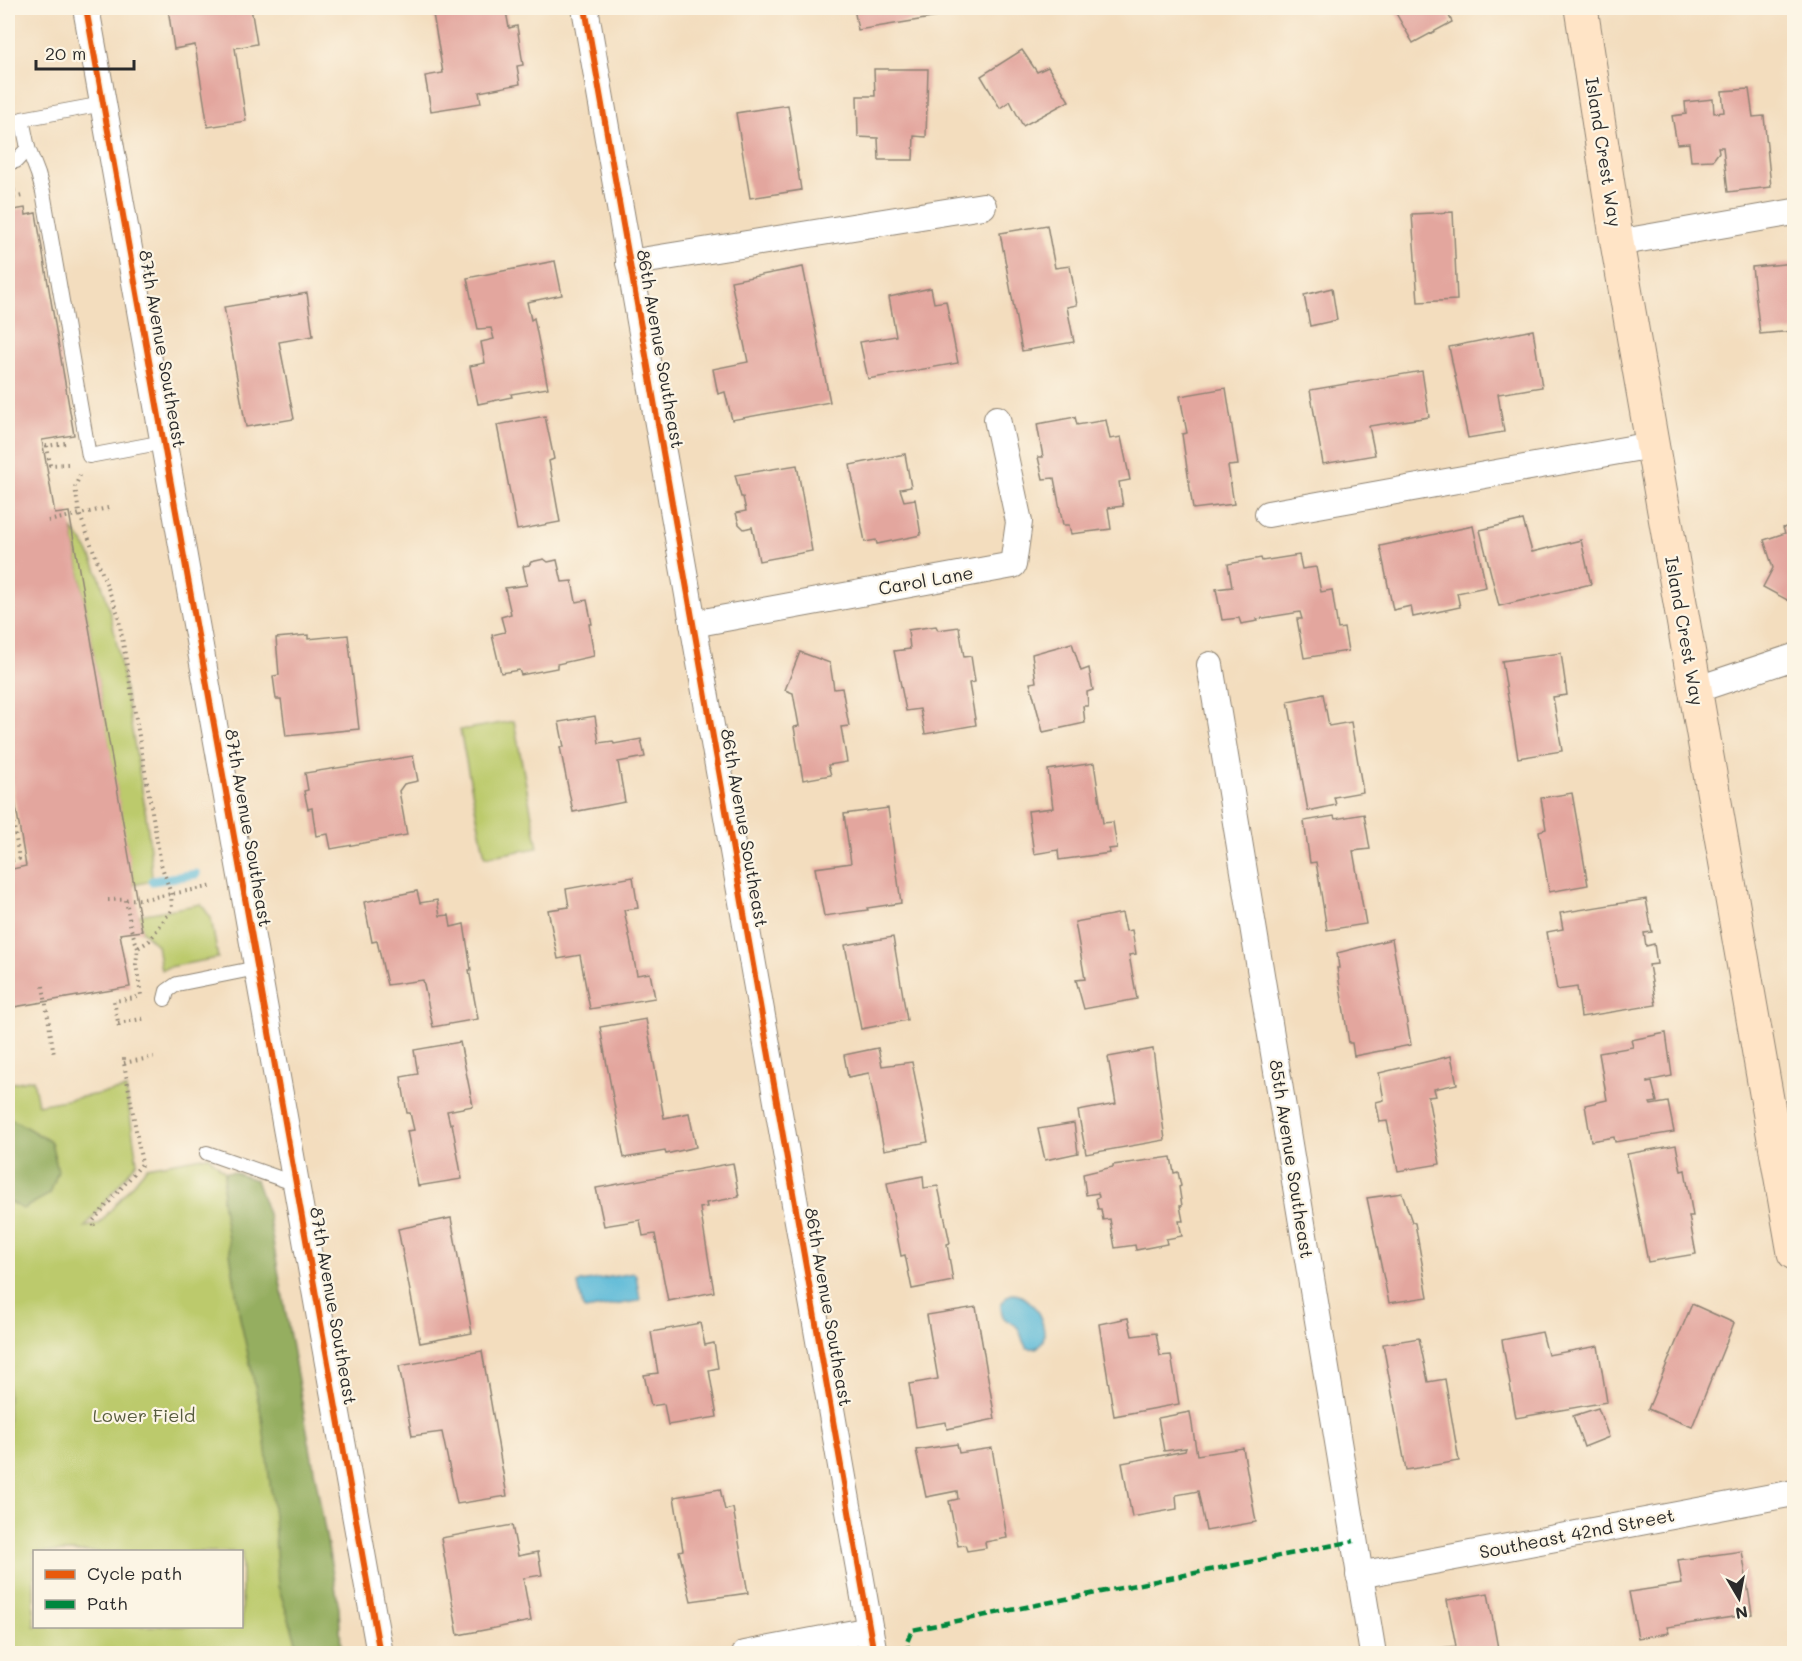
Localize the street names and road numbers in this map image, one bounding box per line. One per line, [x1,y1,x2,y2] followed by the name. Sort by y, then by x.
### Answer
[1580,75,1628,228] street label: Island Crest Way
[134,248,192,450] street label: 87th Avenue Southeast
[632,248,690,450] street label: 86th Avenue Southeast
[1660,554,1710,707] street label: Island Crest Way
[877,560,975,600] street label: Carol Lane
[220,727,278,929] street label: 87th Avenue Southeast
[716,727,774,929] street label: 86th Avenue Southeast
[1264,1058,1320,1260] street label: 85th Avenue Southeast
[305,1205,363,1407] street label: 87th Avenue Southeast
[800,1206,858,1408] street label: 86th Avenue Southeast
[1477,1502,1677,1564] street label: Southeast 42nd Street

